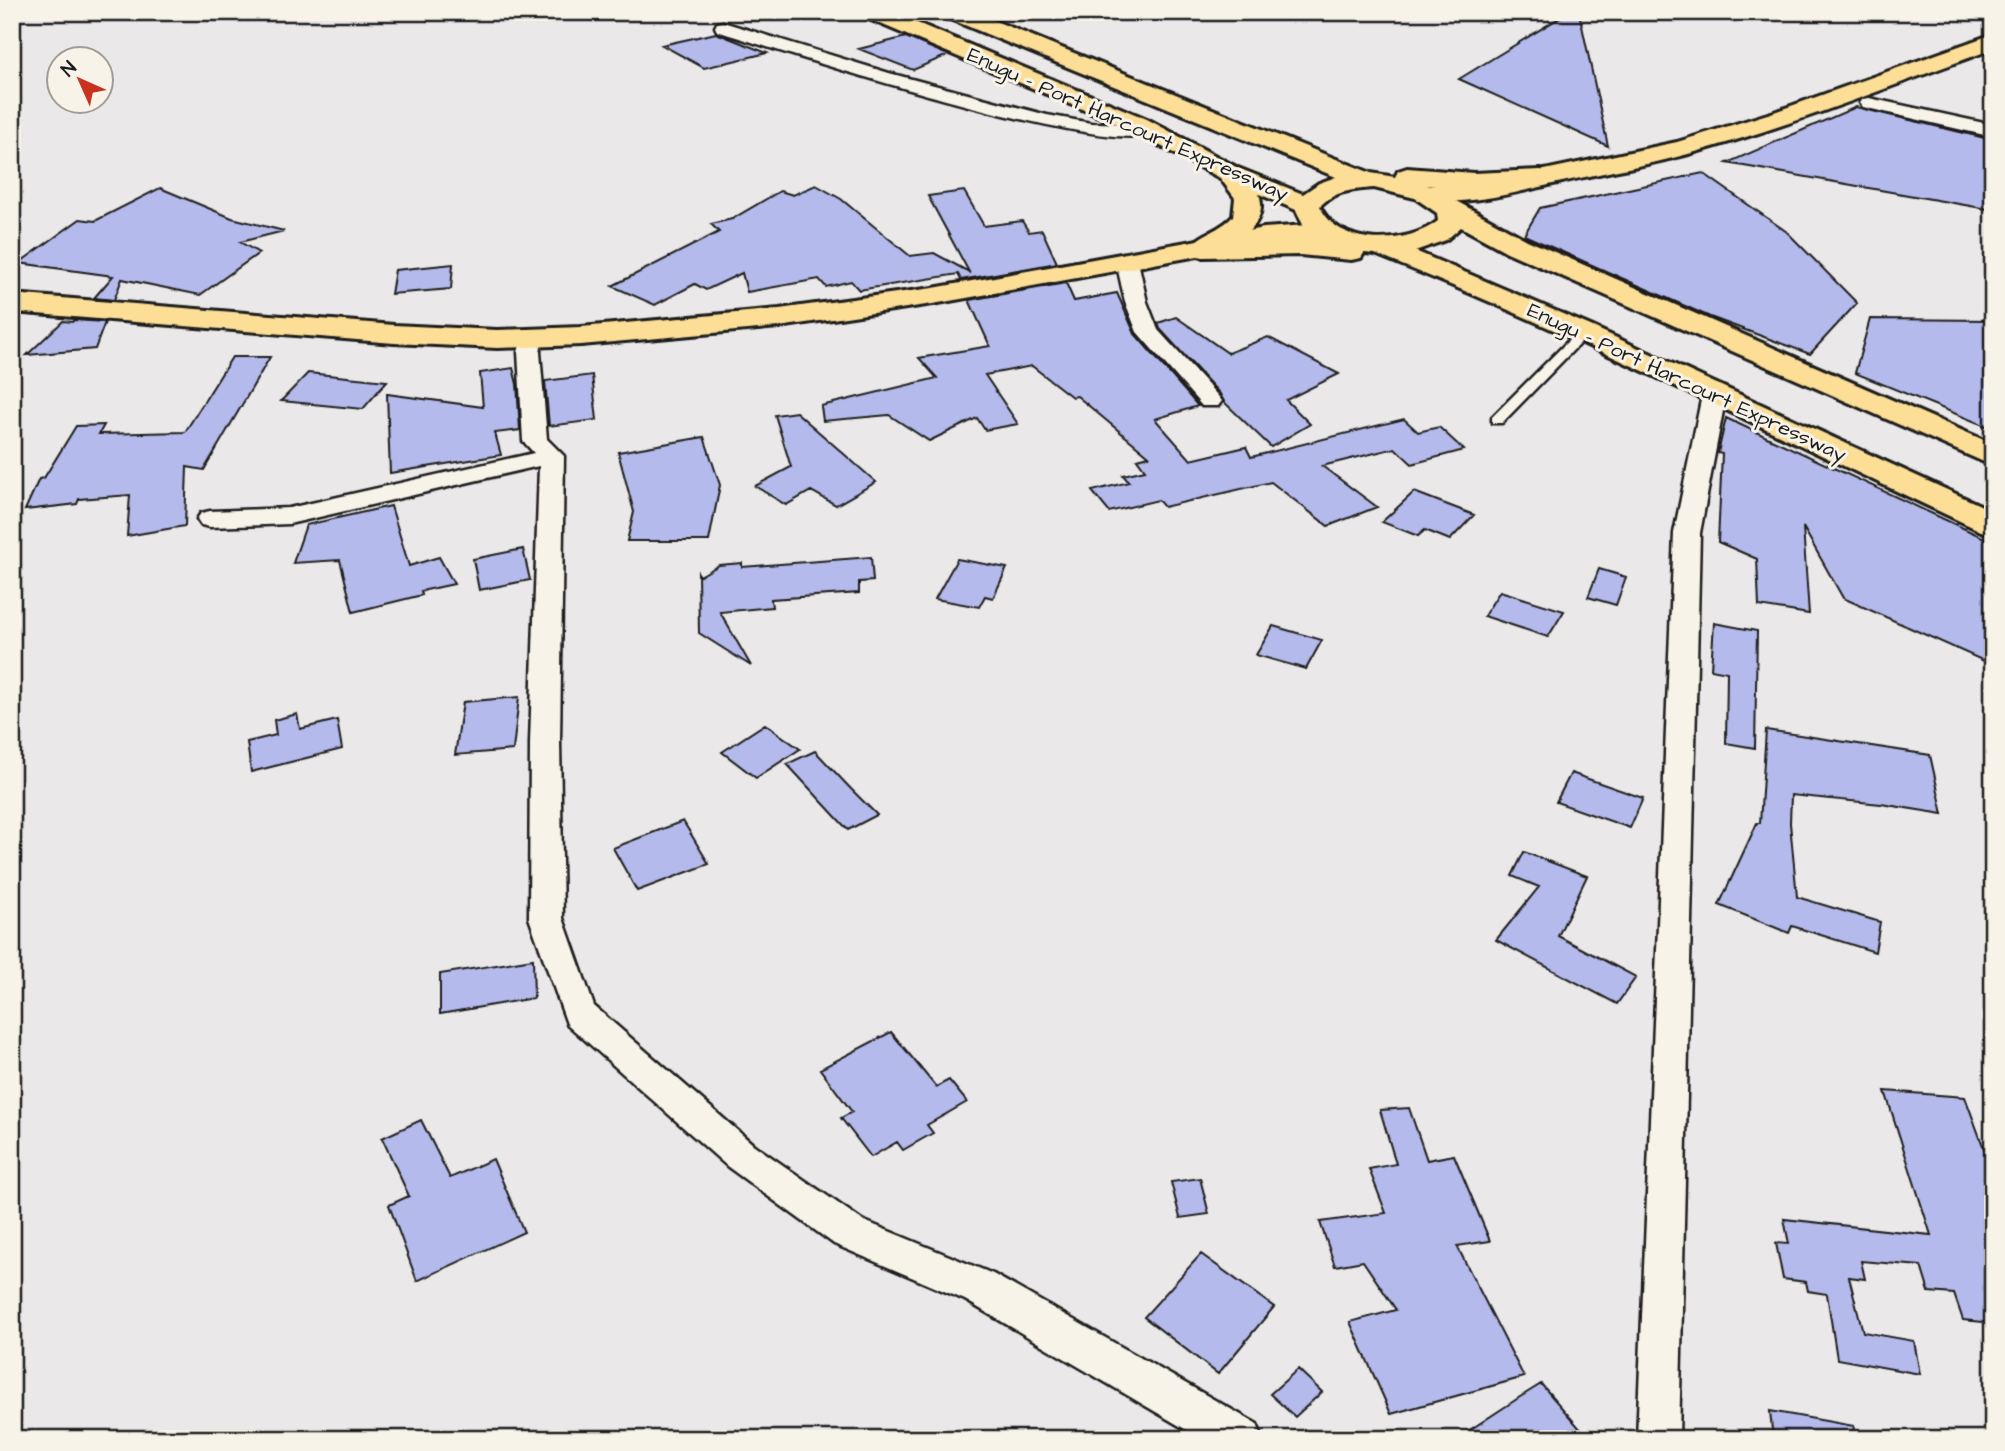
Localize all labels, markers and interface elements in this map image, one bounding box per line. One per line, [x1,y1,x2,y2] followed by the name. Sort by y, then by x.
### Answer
[962,40,1293,211] street label: Enugu - Port Harcourt Expressway
[46,46,116,116] north arrow
[55,55,83,83] text: N
[1522,296,1851,471] street label: Enugu - Port Harcourt Expressway

